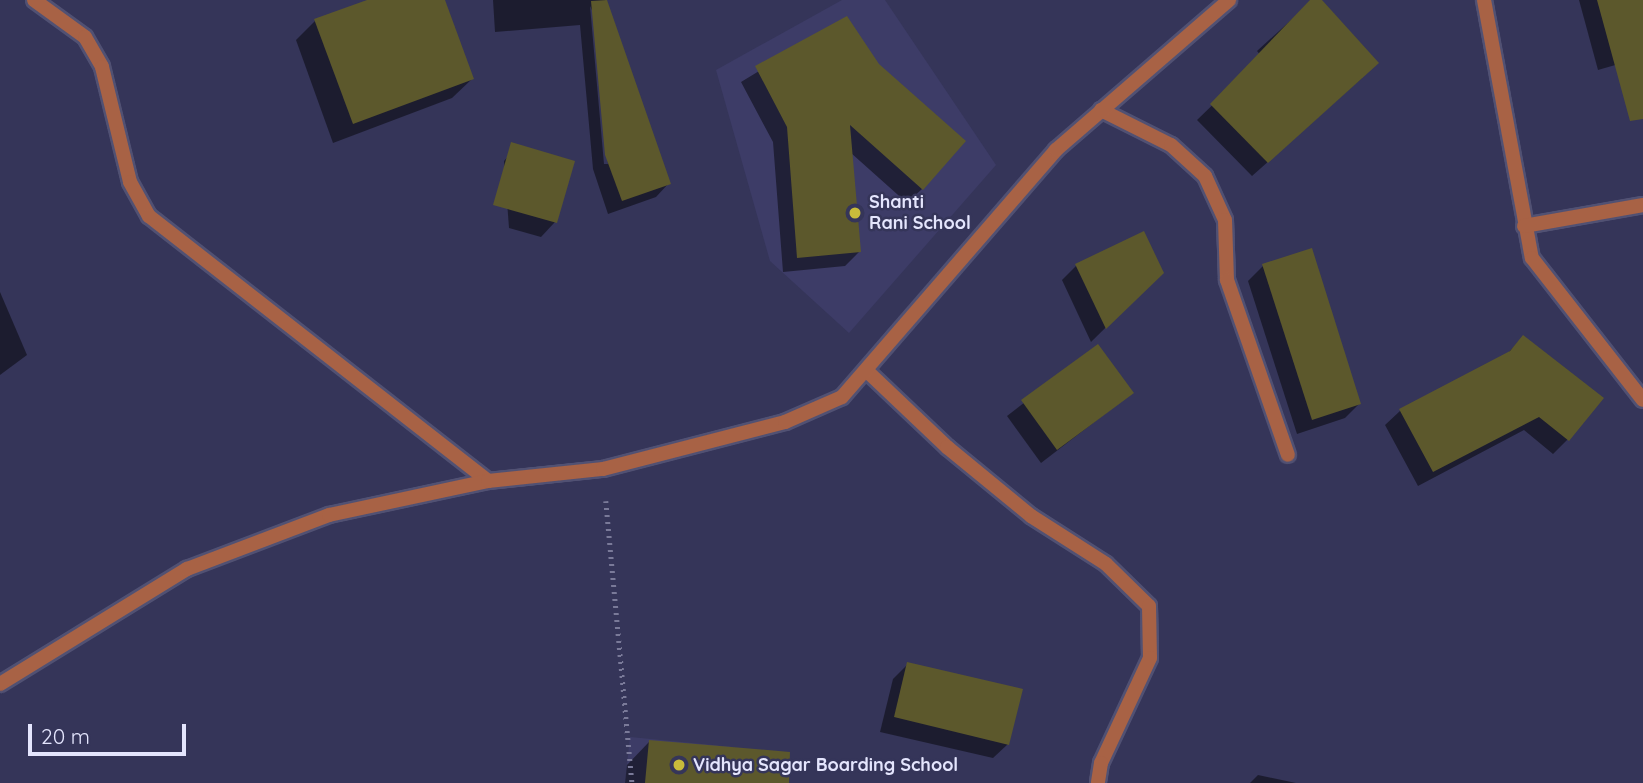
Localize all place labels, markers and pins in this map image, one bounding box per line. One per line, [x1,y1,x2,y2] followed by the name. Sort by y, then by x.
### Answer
[869,192,971,234] place label: Shanti Rani School
[847,205,863,221] marker: Shanti Rani School
[693,754,958,776] place label: Vidhya Sagar Boarding School
[671,757,687,773] marker: Vidhya Sagar Boarding School

